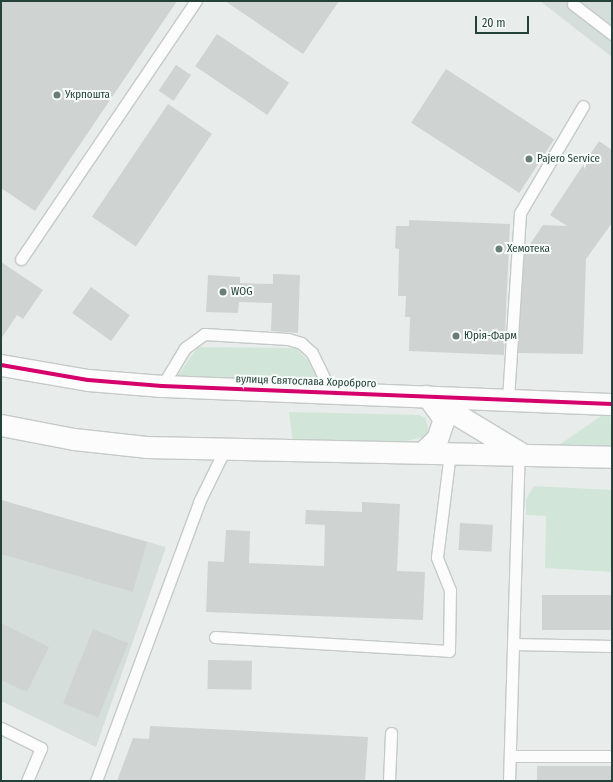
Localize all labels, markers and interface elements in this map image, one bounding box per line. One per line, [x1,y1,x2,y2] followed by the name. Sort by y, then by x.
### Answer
[477,8,531,34] scale bar
[482,16,506,30] text: 20 m
[65,88,110,102] place label: Укрпошта
[52,90,62,100] marker: Укрпошта
[537,152,600,166] place label: Pajero Service
[524,154,534,164] marker: Pajero Service
[507,242,550,256] place label: Хемотека
[494,244,504,254] marker: Хемотека
[231,285,252,299] place label: WOG
[218,287,228,297] marker: WOG
[464,329,517,343] place label: Юрія-Фарм
[451,331,461,341] marker: Юрія-Фарм
[235,373,377,391] street label: вулиця Святослава Хороброго

